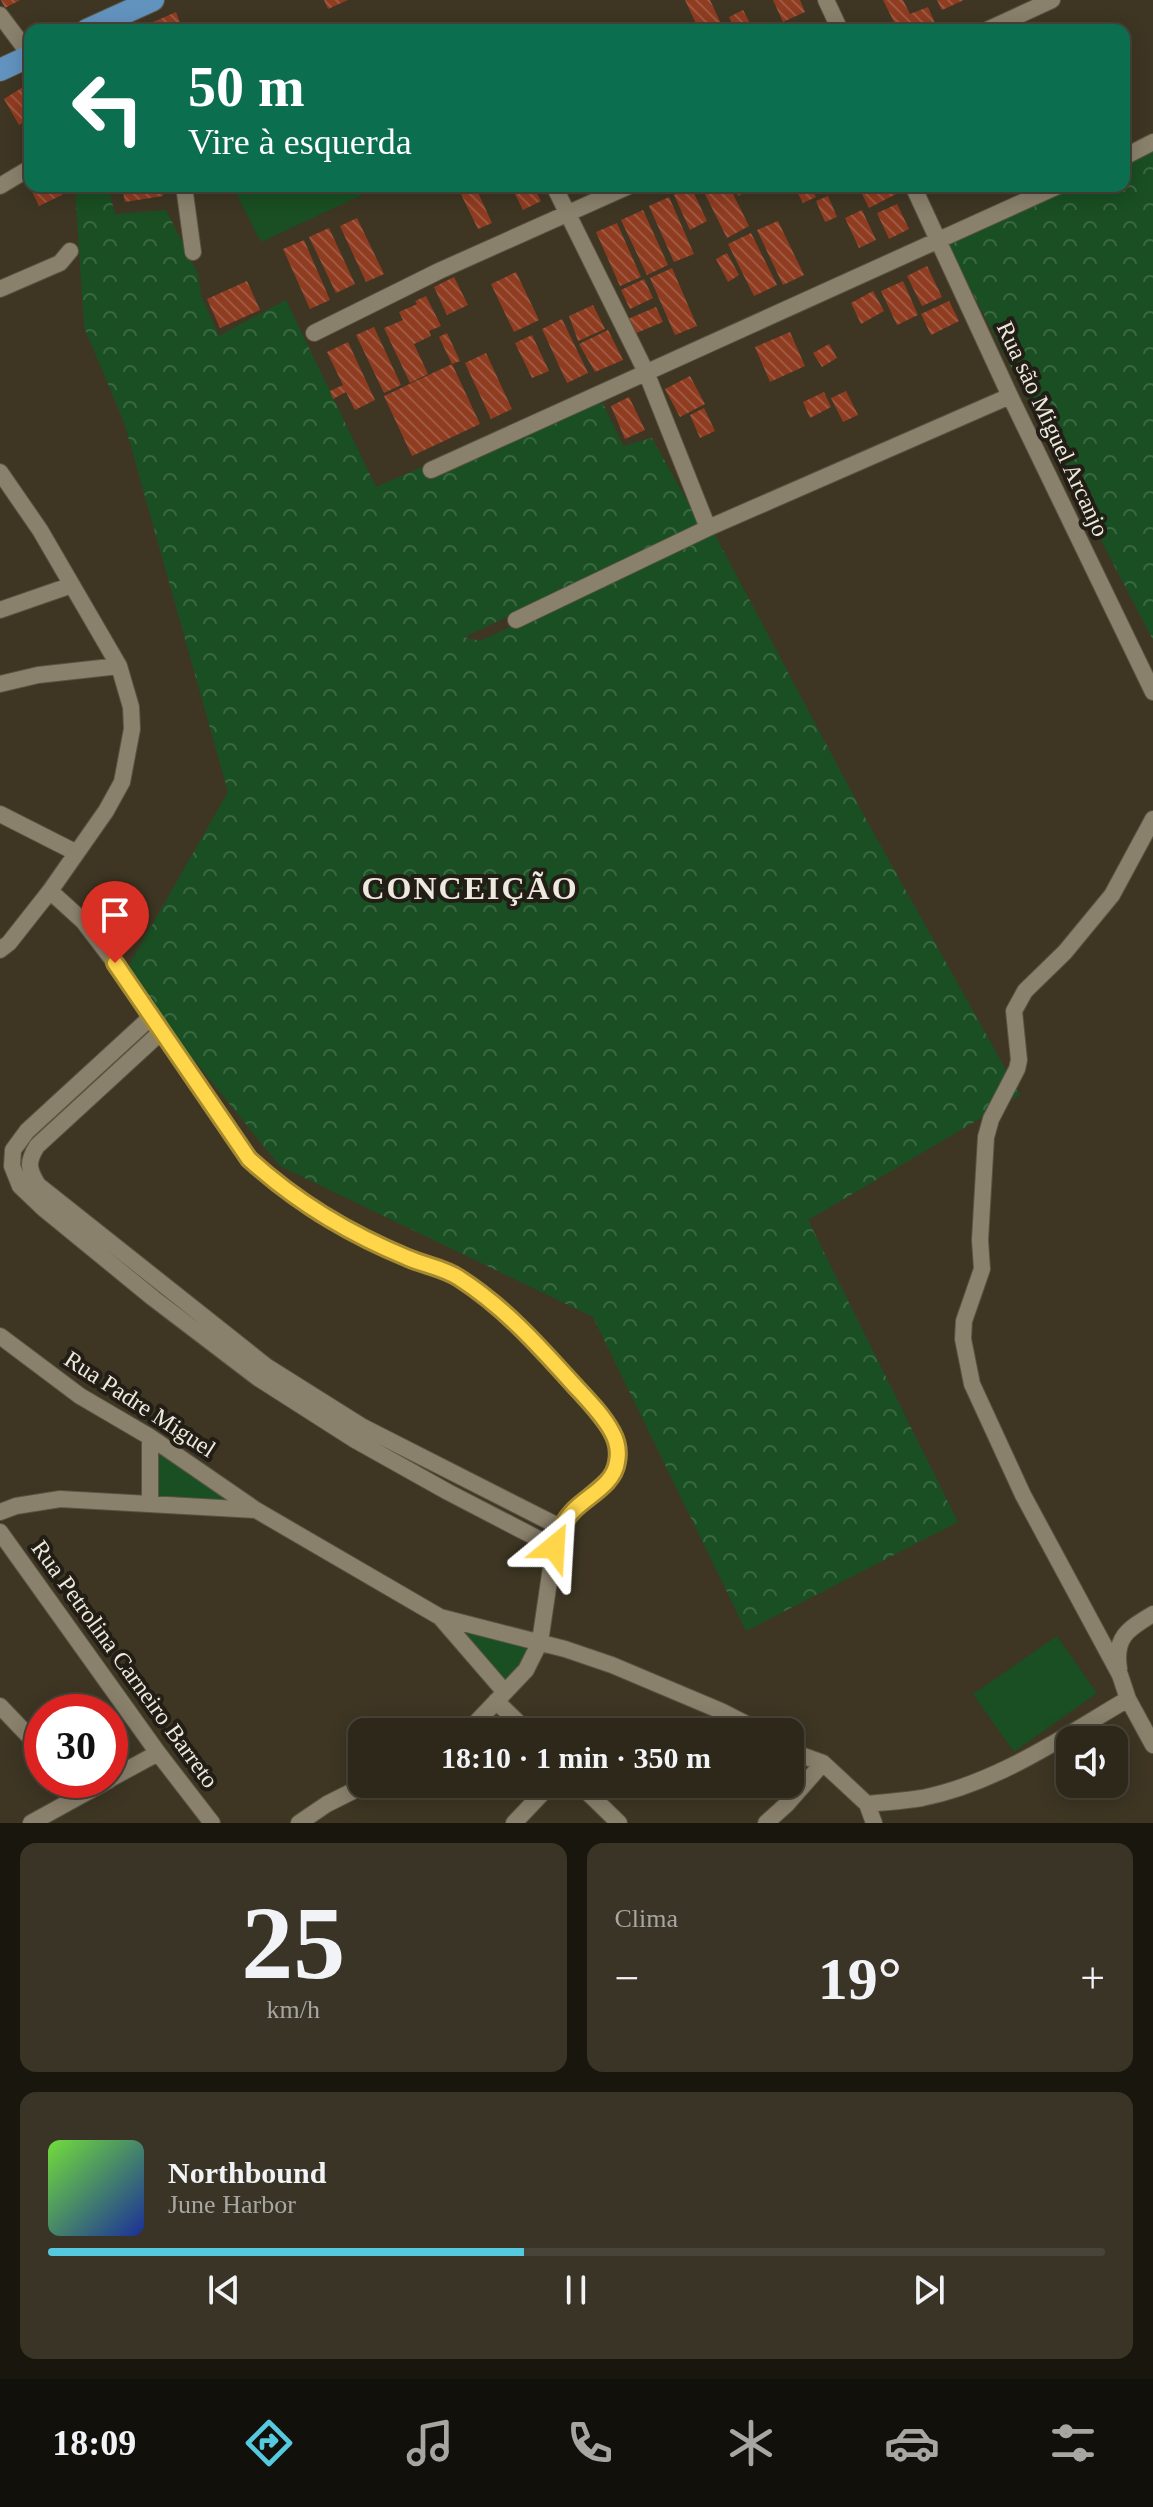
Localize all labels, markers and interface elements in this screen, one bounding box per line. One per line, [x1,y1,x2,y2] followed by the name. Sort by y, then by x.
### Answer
[56,56,160,160] icon: left
[188,56,305,118] text: 50 m
[188,122,412,162] text: Vire à esquerda
[992,317,1114,541] street label: Rua são Miguel Arcanjo
[361,870,579,906] district label: CONCEIÇÃO
[81,881,149,963] pin
[93,893,137,937] icon: arrive
[60,1346,221,1463] street label: Rua Padre Miguel
[512,1505,596,1589] position arrow
[27,1535,223,1793] street label: Rua Petrolina Carneiro Barreto
[24,1694,128,1798] speed limit sign: 30
[1056,1726,1128,1798] map controls
[1056,1726,1128,1798] button: sound
[441,1741,711,1774] text: 18:10 · 1 min · 350 m
[241,1885,345,2000] text: 25
[615,1904,678,1933] text: Clima
[818,1946,902,2012] text: 19°
[615,1954,639,2003] text: −
[1080,1954,1105,2003] text: +
[267,1995,320,2024] text: km/h
[168,2156,326,2189] text: Northbound
[168,2190,296,2219] text: June Harbor
[202,2268,246,2312] icon: previous
[554,2268,598,2312] icon: pause
[907,2268,951,2312] icon: next
[241,2415,297,2471] icon: directions
[402,2415,458,2471] icon: music
[562,2415,618,2471] icon: phone
[723,2415,779,2471] icon: climate
[884,2415,940,2471] icon: car
[1045,2415,1101,2471] icon: filters
[52,2423,136,2463] text: 18:09

